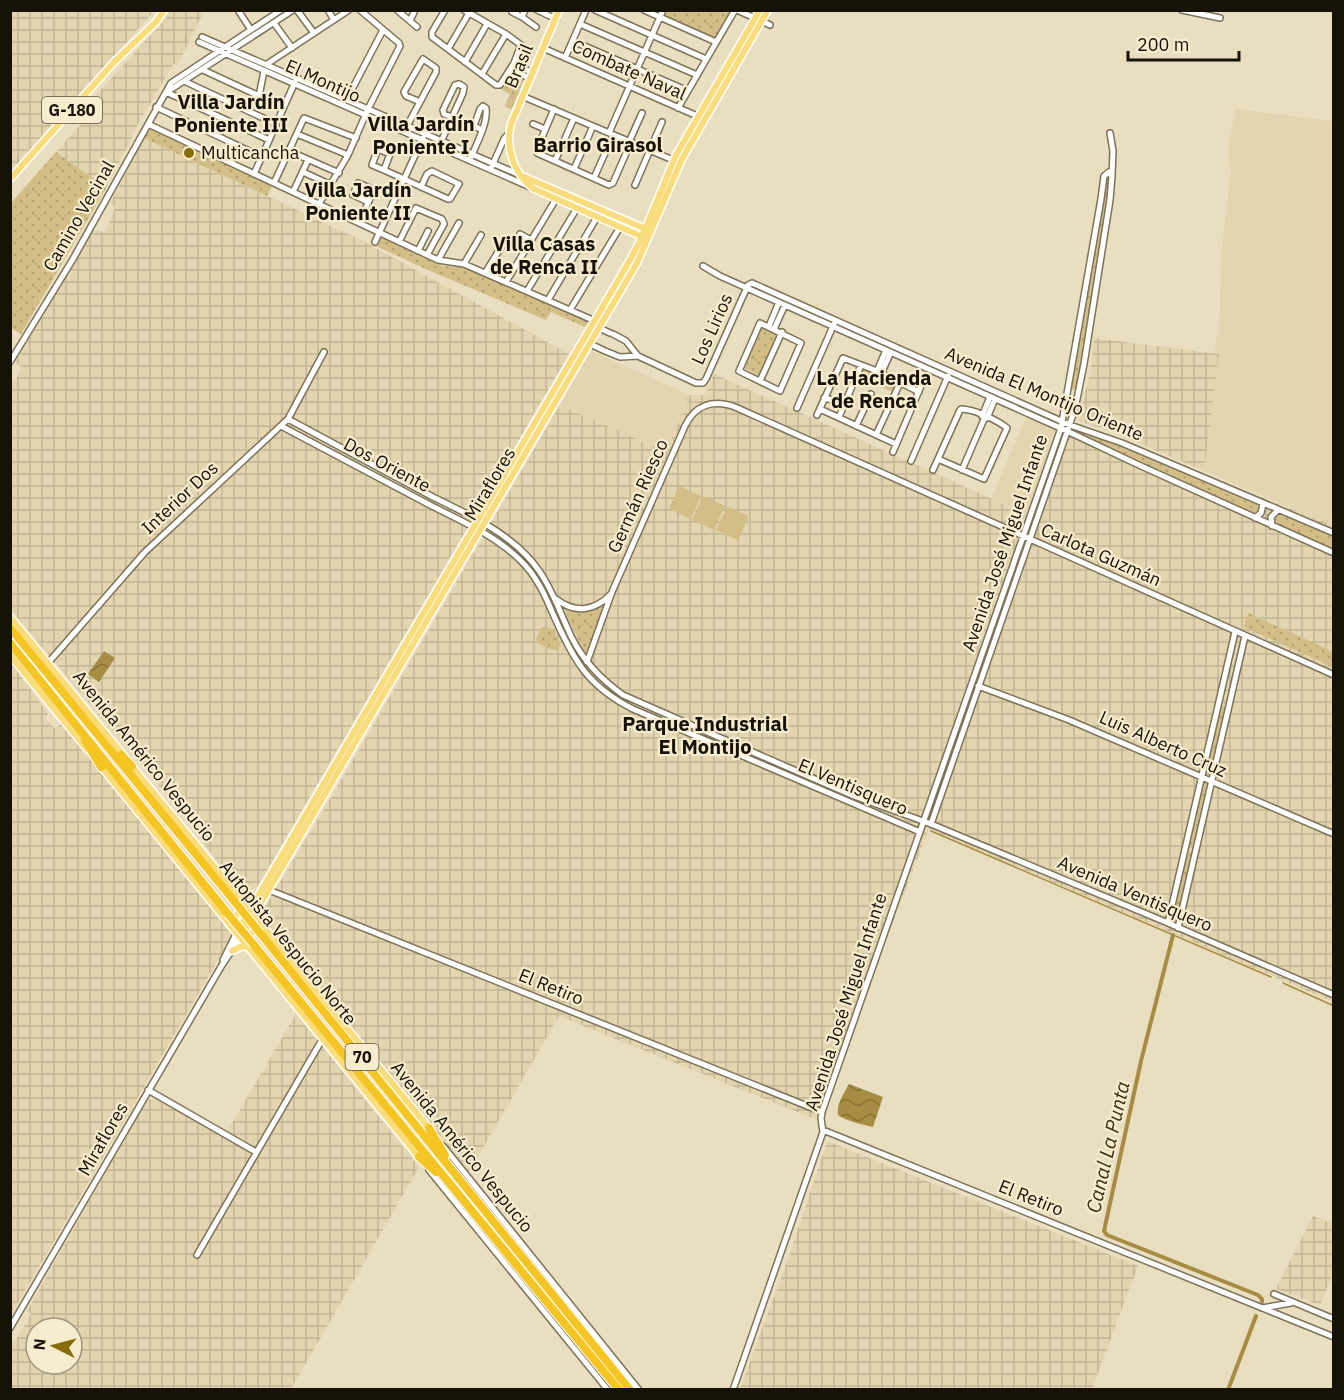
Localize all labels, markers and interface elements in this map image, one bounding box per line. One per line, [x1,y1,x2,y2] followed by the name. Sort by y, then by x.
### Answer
[1128,24,1239,62] scale bar
[1137,33,1189,56] text: 200 m
[568,34,690,105] street label: Combate Naval
[499,40,538,91] street label: Brasil
[282,54,364,107] street label: El Montijo
[174,88,288,138] district label: Villa Jardín Poniente III
[42,97,102,123] road number: G-180
[367,110,475,160] district label: Villa Jardín Poniente I
[533,131,663,158] district label: Barrio Girasol
[201,141,300,164] place label: Multicancha
[182,146,196,160] marker: Multicancha
[38,156,120,275] street label: Camino Vecinal
[304,176,412,226] district label: Villa Jardín Poniente II
[490,230,598,280] district label: Villa Casas de Renca II
[686,290,737,368] street label: Los Lirios
[942,341,1147,446] street label: Avenida El Montijo Oriente
[816,364,932,414] district label: La Hacienda de Renca
[957,431,1053,654] street label: Avenida José Miguel Infante
[340,432,435,497] street label: Dos Oriente
[602,435,673,556] street label: Germán Riesco
[459,443,520,524] street label: Miraflores
[137,456,223,539] street label: Interior Dos
[1038,518,1165,591] street label: Carlota Guzmán
[68,665,221,846] street label: Avenida Américo Vespucio
[1096,705,1230,782] street label: Luis Alberto Cruz
[622,710,788,760] district label: Parque Industrial El Montijo
[795,753,911,820] street label: El Ventisquero
[1054,851,1216,937] street label: Avenida Ventisquero
[215,856,362,1030] street label: Autopista Vespucio Norte
[799,890,892,1114] street label: Avenida José Miguel Infante
[515,963,587,1010] street label: El Retiro
[346,1044,378,1070] road number: 70
[386,1056,539,1237] street label: Avenida Américo Vespucio
[1079,1078,1136,1215] water label: Canal La Punta
[72,1098,133,1180] street label: Miraflores
[995,1174,1067,1221] street label: El Retiro
[24,1316,84,1376] north arrow
[29,1338,50,1351] text: N

